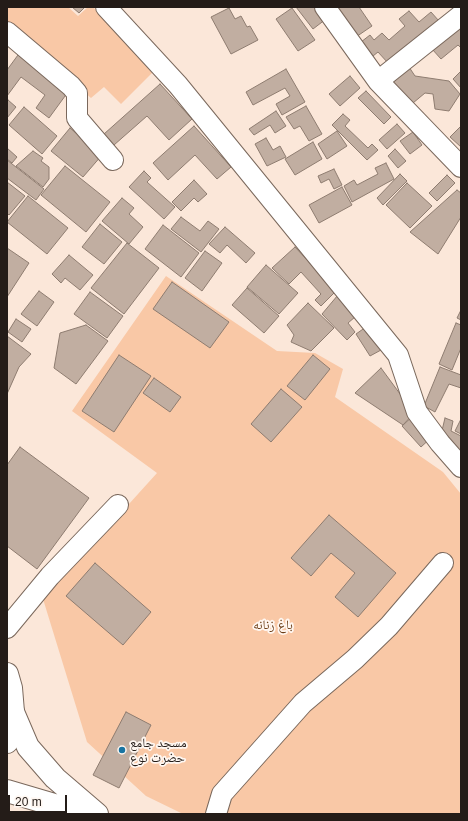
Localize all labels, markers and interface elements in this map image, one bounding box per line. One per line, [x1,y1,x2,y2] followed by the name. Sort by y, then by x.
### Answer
[253,617,293,633] park label: باغ زنانه
[130,735,187,766] place label: مسجد جامع حضرت نوع
[117,745,127,755] marker: مسجد جامع حضرت نوع
[10,787,69,813] scale bar
[15,795,42,809] text: 20 m

